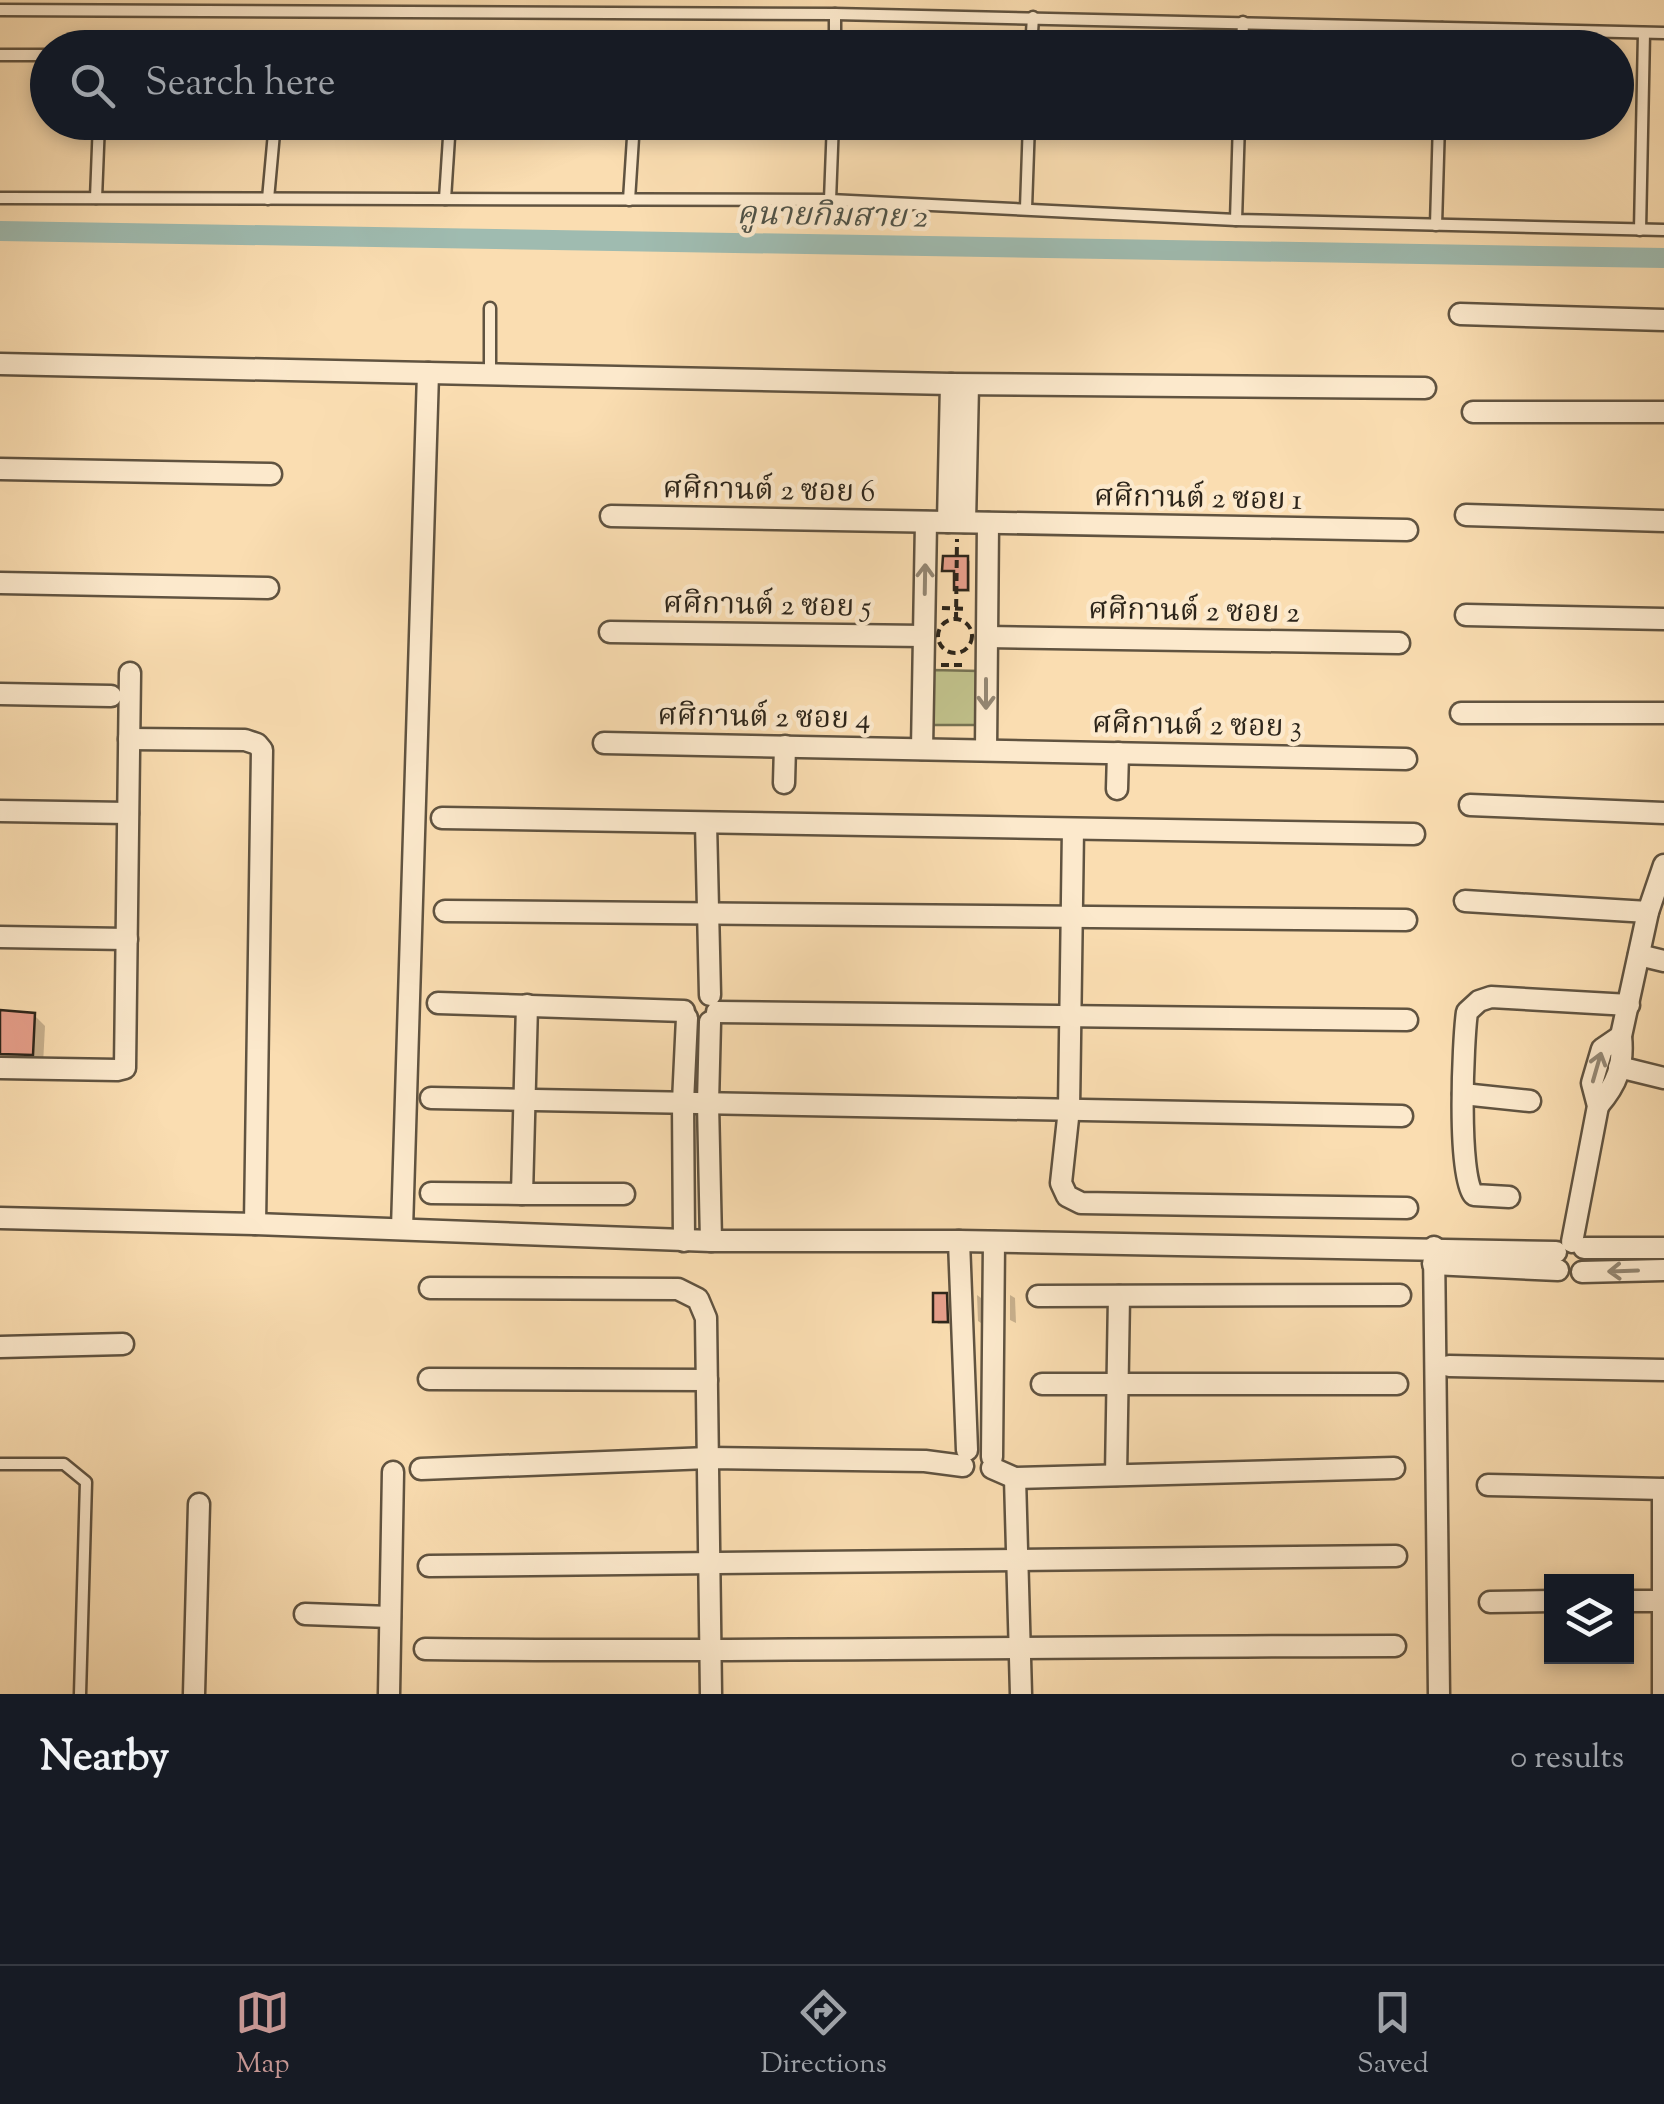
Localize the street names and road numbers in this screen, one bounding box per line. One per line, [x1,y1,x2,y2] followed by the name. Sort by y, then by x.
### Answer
[662,468,876,515] street label: ศศิกานต์ 2 ซอย 6
[1094,476,1302,523] street label: ศศิกานต์ 2 ซอย 1
[663,583,871,630] street label: ศศิกานต์ 2 ซอย 5
[1088,589,1300,636] street label: ศศิกานต์ 2 ซอย 2
[657,695,871,742] street label: ศศิกานต์ 2 ซอย 4
[1092,703,1302,750] street label: ศศิกานต์ 2 ซอย 3

